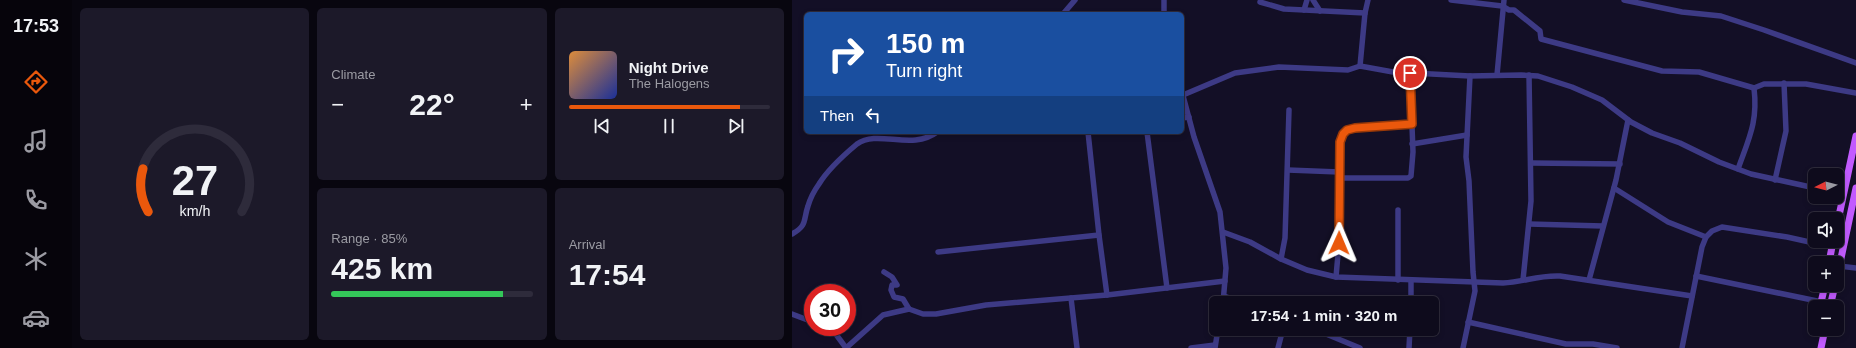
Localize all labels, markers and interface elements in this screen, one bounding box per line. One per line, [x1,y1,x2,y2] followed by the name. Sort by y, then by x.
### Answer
[13,16,59,36] text: 17:53
[820,28,872,80] icon: right
[886,28,965,59] text: 150 m
[1393,56,1427,90] pin
[629,59,709,76] text: Night Drive
[886,61,962,81] text: Turn right
[1399,62,1421,84] icon: arrive
[331,67,375,82] text: Climate
[22,68,50,96] icon: directions
[629,76,710,91] text: The Halogens
[409,88,455,121] text: 22°
[331,92,344,117] text: −
[520,92,533,117] text: +
[862,104,884,126] icon: left
[820,107,854,124] text: Then
[591,115,613,137] icon: previous
[658,115,680,137] icon: pause
[725,115,747,137] icon: next
[22,127,50,155] icon: music
[172,157,218,204] text: 27
[1808,168,1844,204] north arrow
[1808,168,1844,336] map controls
[22,186,50,214] icon: phone
[179,203,210,219] text: km/h
[1808,212,1844,248] button: sound
[1318,222,1360,264] position arrow
[331,231,407,246] text: Range · 85%
[569,237,606,252] text: Arrival
[22,245,50,273] icon: climate
[331,252,433,285] text: 425 km
[1808,256,1844,292] button: +
[569,258,645,291] text: 17:54
[804,284,856,336] speed limit sign: 30
[1808,300,1844,336] button: −
[22,304,50,332] icon: car
[1251,307,1397,324] text: 17:54 · 1 min · 320 m

